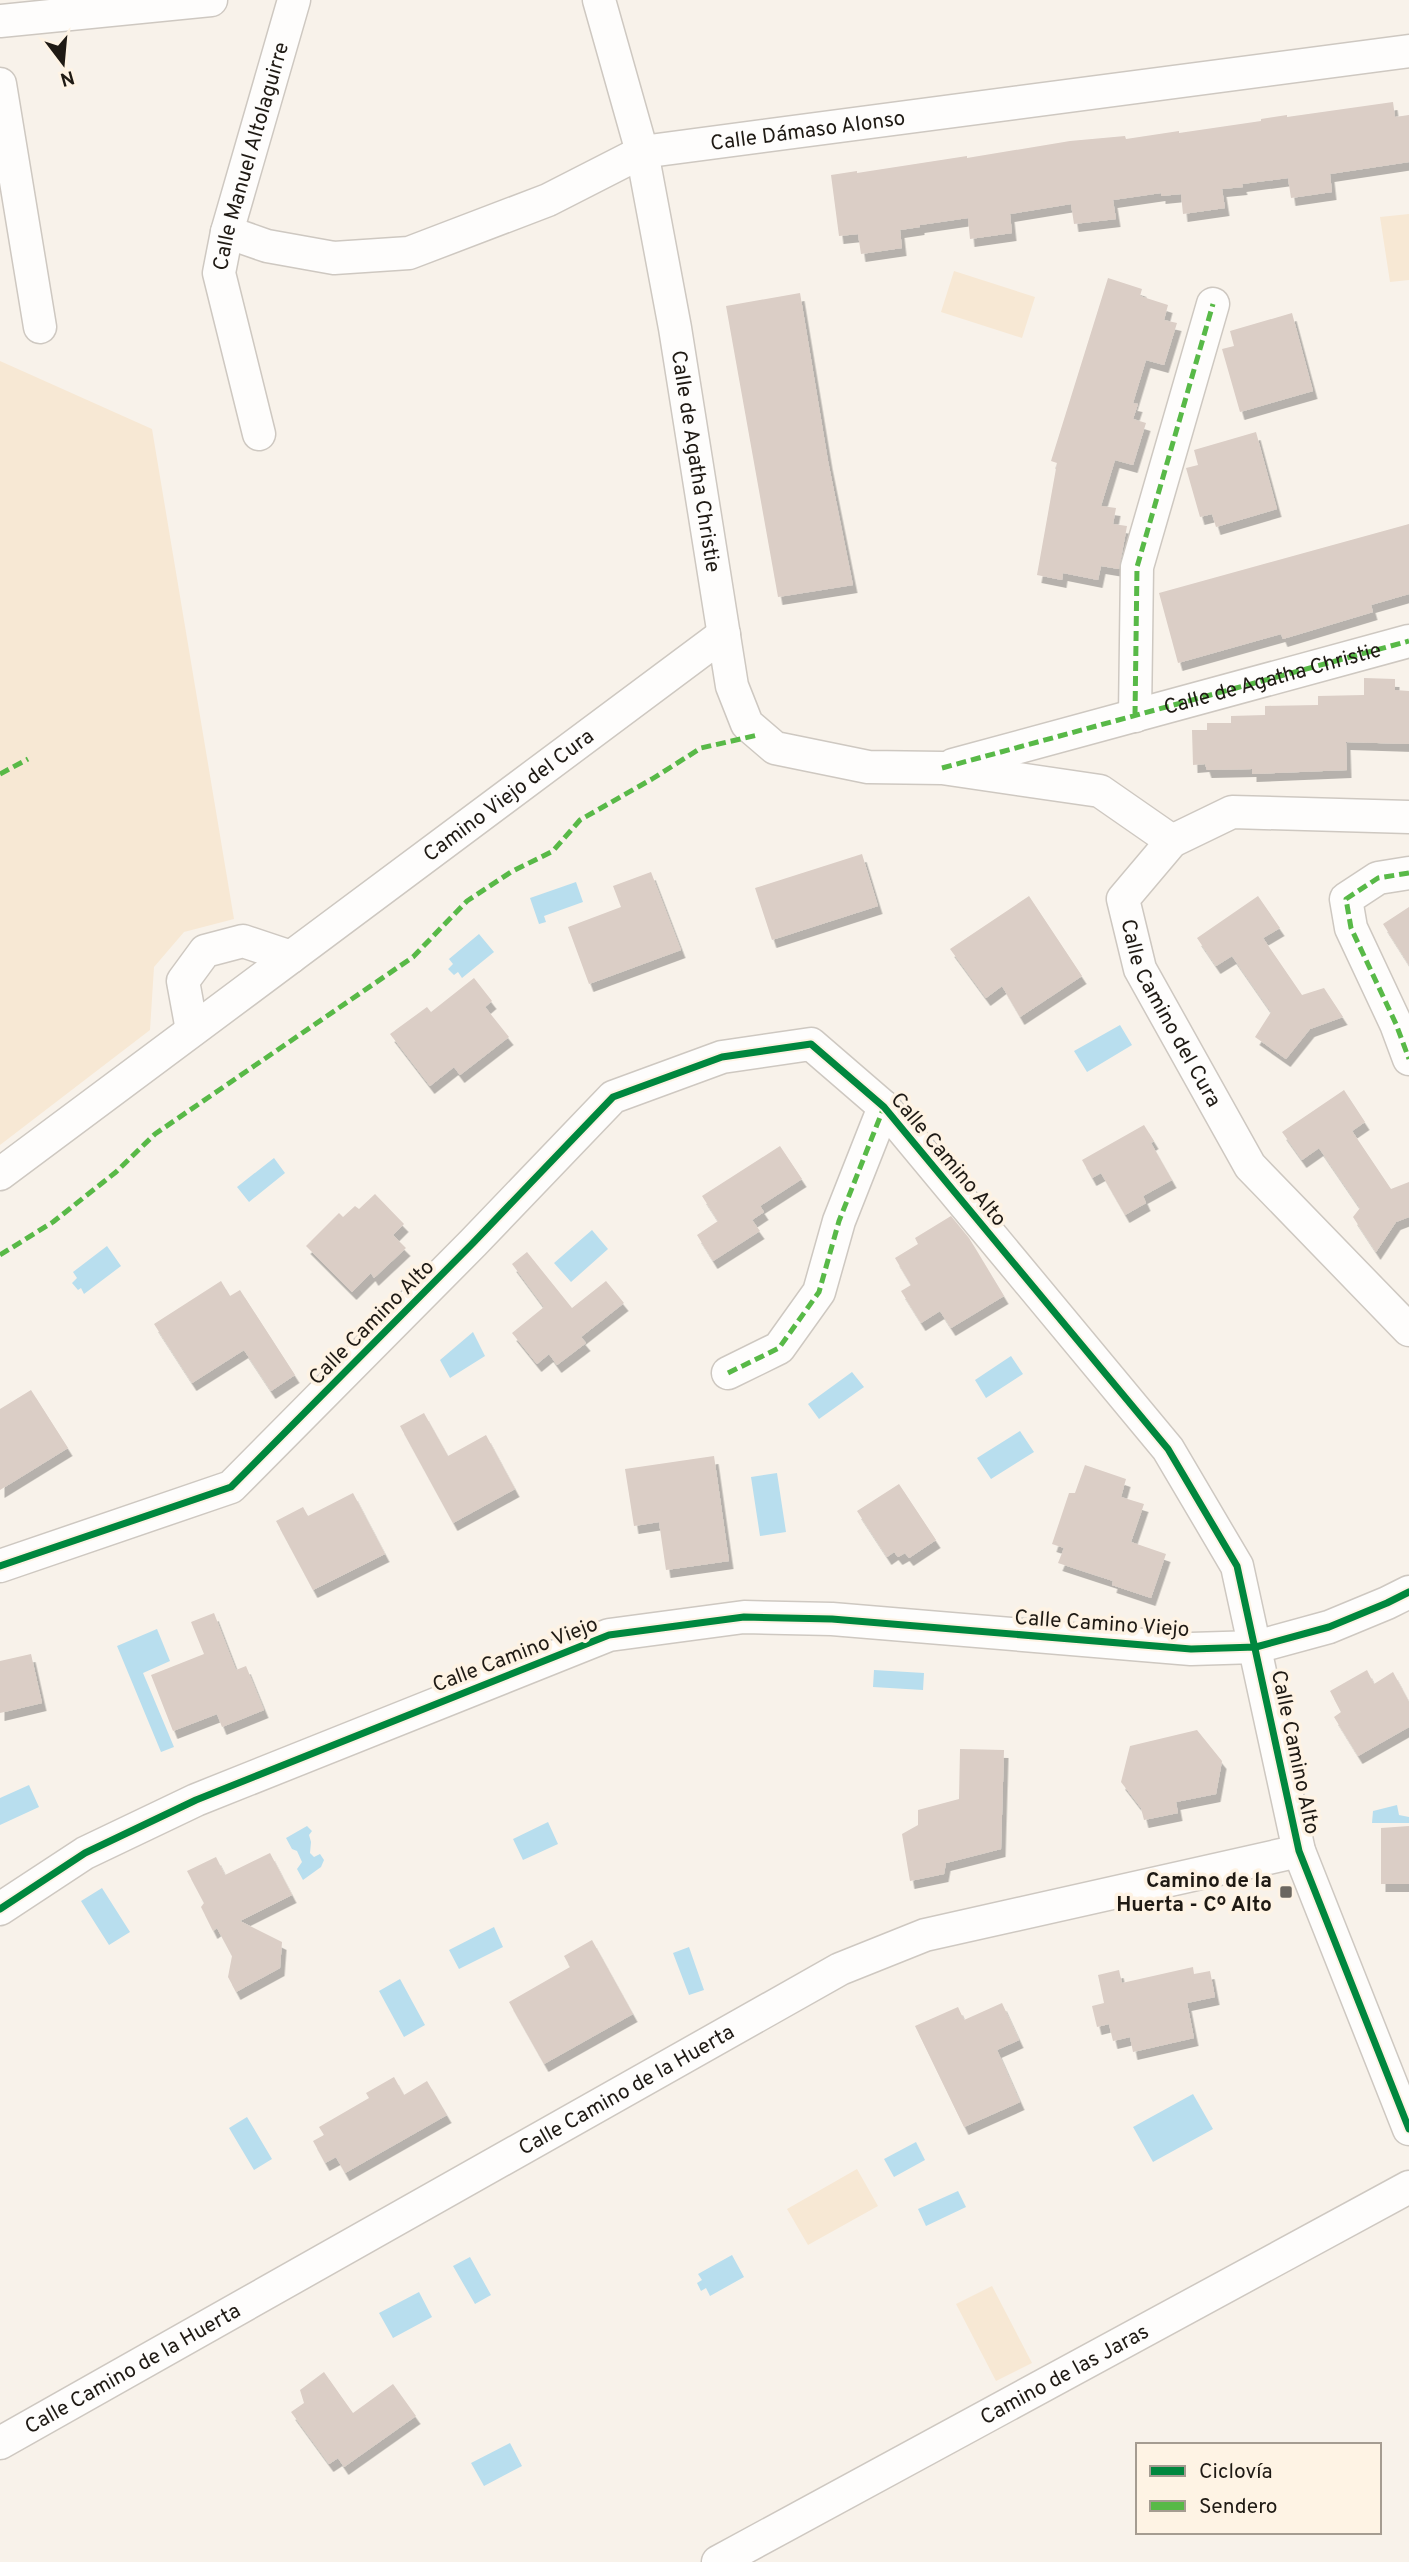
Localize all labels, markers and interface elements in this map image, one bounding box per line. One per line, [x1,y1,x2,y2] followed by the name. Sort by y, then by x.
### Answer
[28,28,98,98] north arrow
[208,39,296,273] street label: Calle Manuel Altolaguirre
[57,64,77,91] text: N
[709,105,907,158] street label: Calle Dámaso Alonso
[664,349,726,574] street label: Calle de Agatha Christie
[1161,637,1385,722] street label: Calle de Agatha Christie
[418,724,600,869] street label: Camino Viejo del Cura
[1113,917,1226,1112] street label: Calle Camino del Cura
[884,1087,1012,1233] street label: Calle Camino Alto
[303,1254,441,1392] street label: Calle Camino Alto
[1014,1605,1190,1644] street label: Calle Camino Viejo
[429,1611,602,1699] street label: Calle Camino Viejo
[1264,1668,1325,1837] street label: Calle Camino Alto
[1116,1868,1272,1919] place label: Camino de la Huerta - Cº Alto
[1278,1884,1294,1900] marker: Camino de la Huerta - Cº Alto
[514,2019,740,2163] street label: Calle Camino de la Huerta
[20,2298,246,2441] street label: Calle Camino de la Huerta
[976,2319,1154,2432] street label: Camino de las Jaras
[1136,2443,1381,2534] legend
[1199,2459,1273,2486] text: Ciclovía
[1199,2494,1278,2521] text: Sendero

